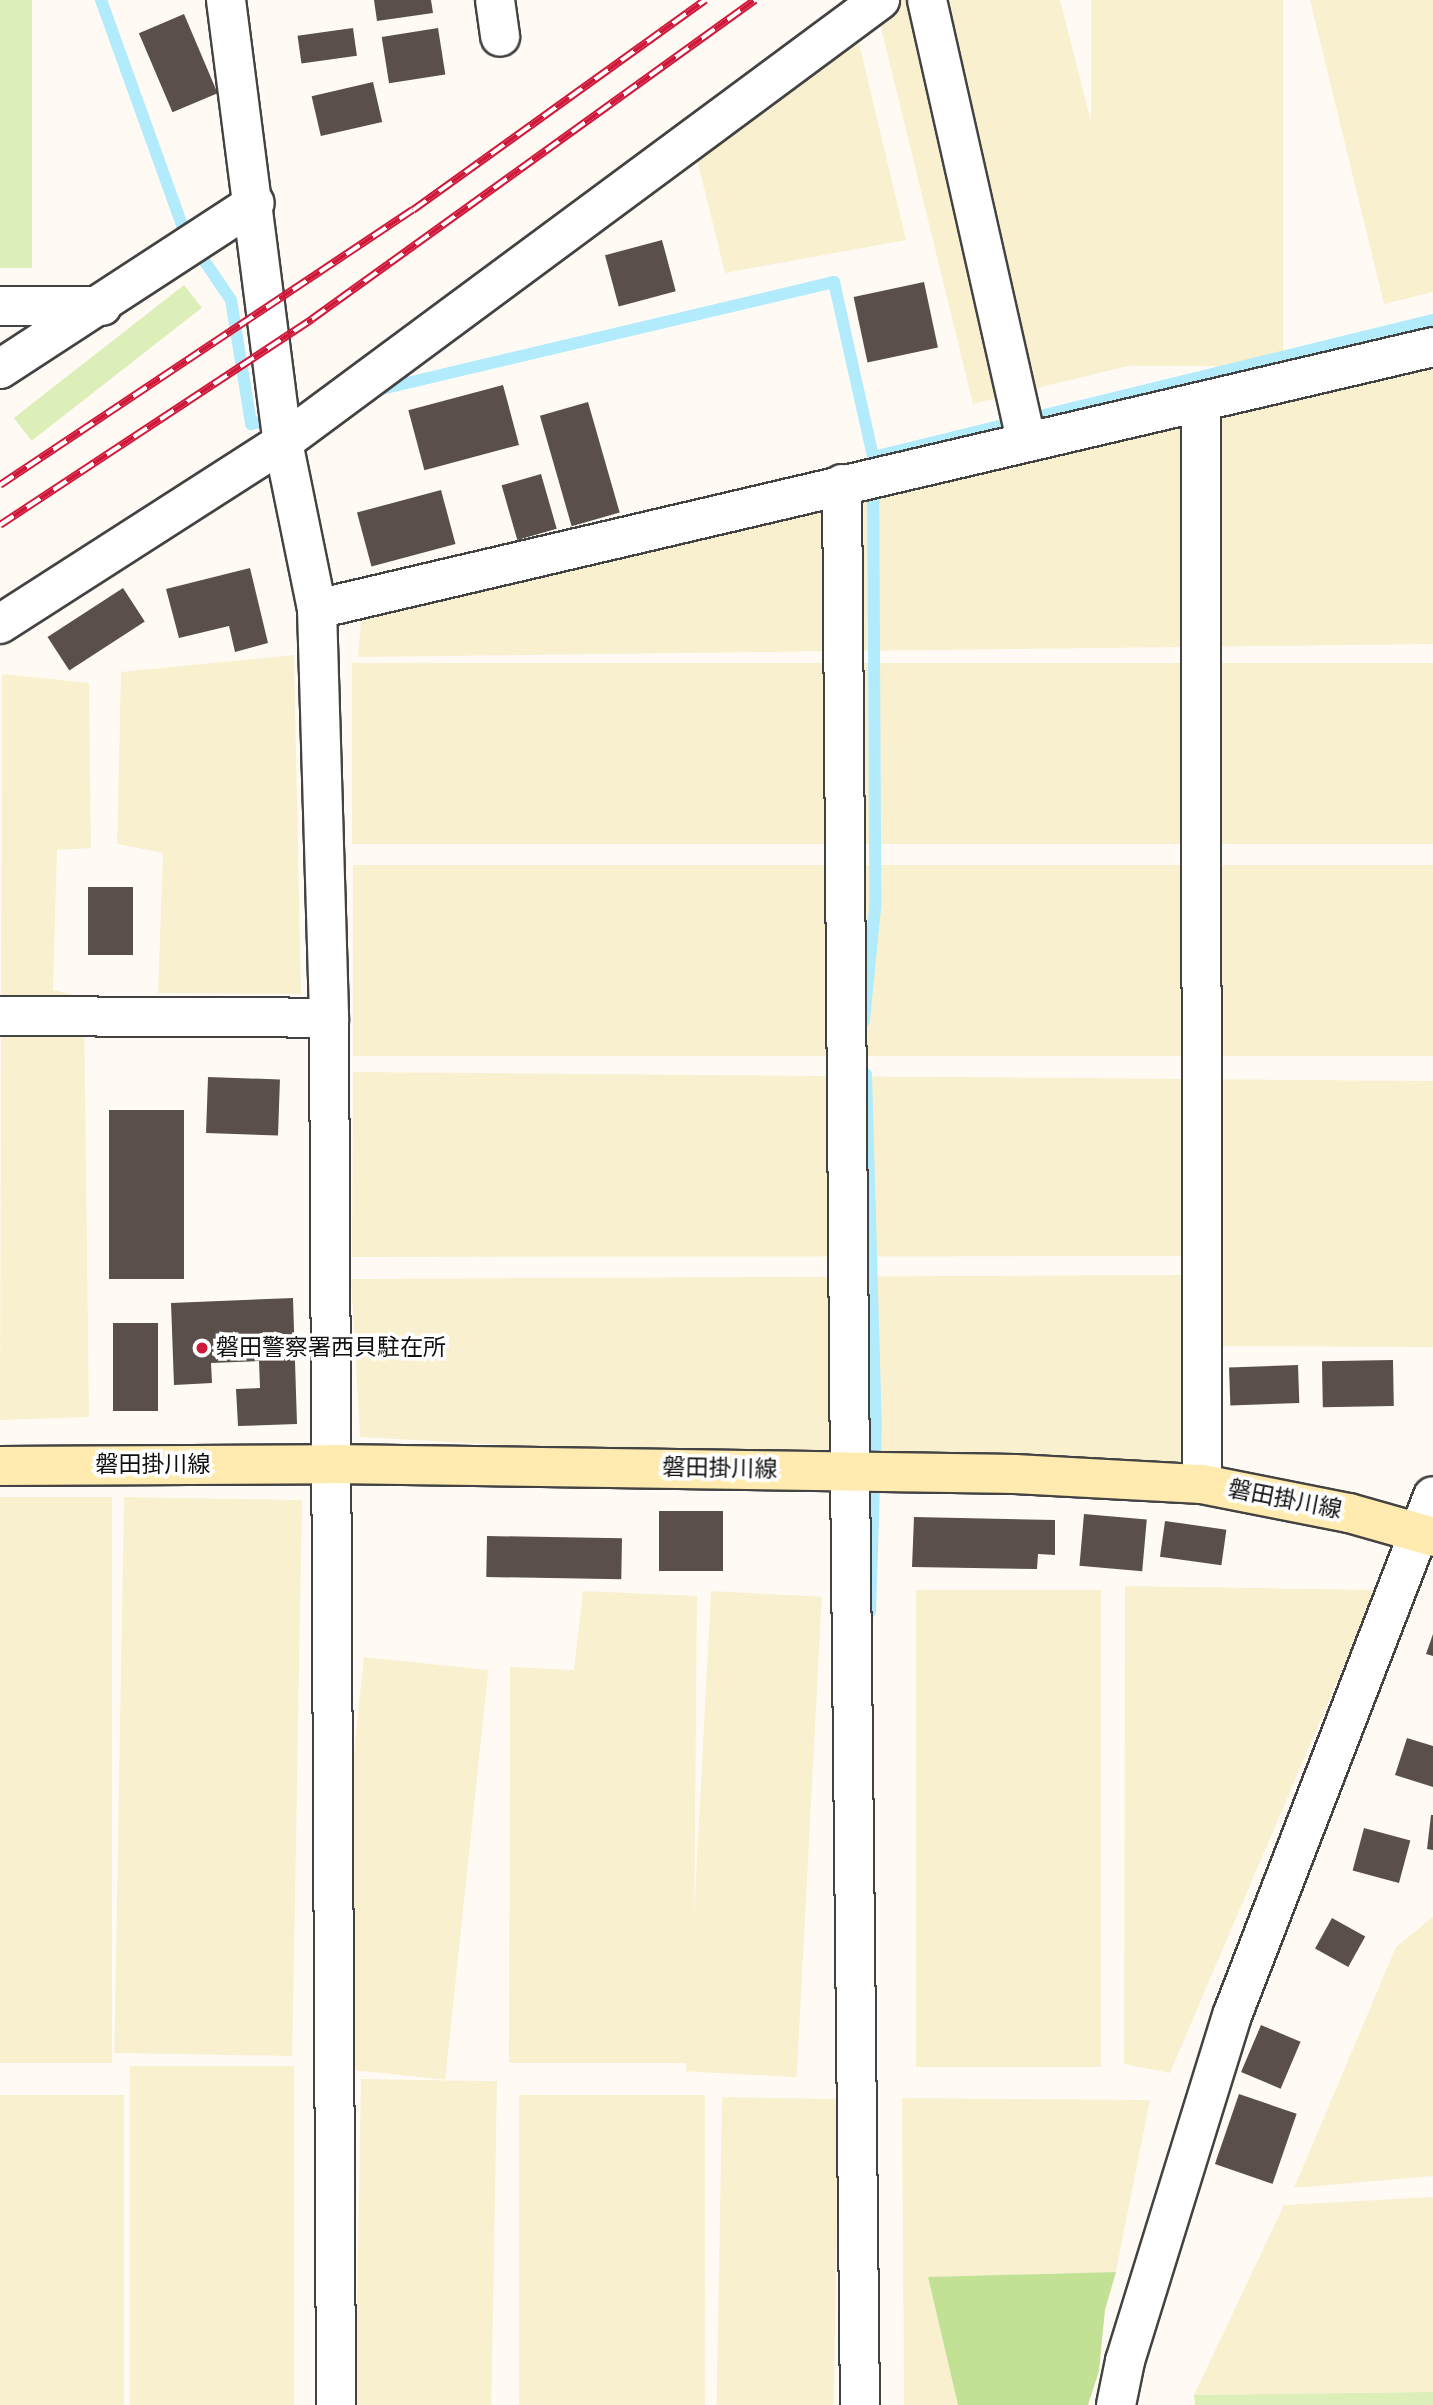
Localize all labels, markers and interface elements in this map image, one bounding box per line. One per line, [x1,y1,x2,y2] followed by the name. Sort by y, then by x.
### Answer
[216,1334,446,1362] place label: 磐田警察署西貝駐在所
[194,1340,210,1356] marker: 磐田警察署西貝駐在所
[96,1451,210,1479] street label: 磐田掛川線
[662,1454,778,1484] street label: 磐田掛川線
[1226,1475,1344,1525] street label: 磐田掛川線

